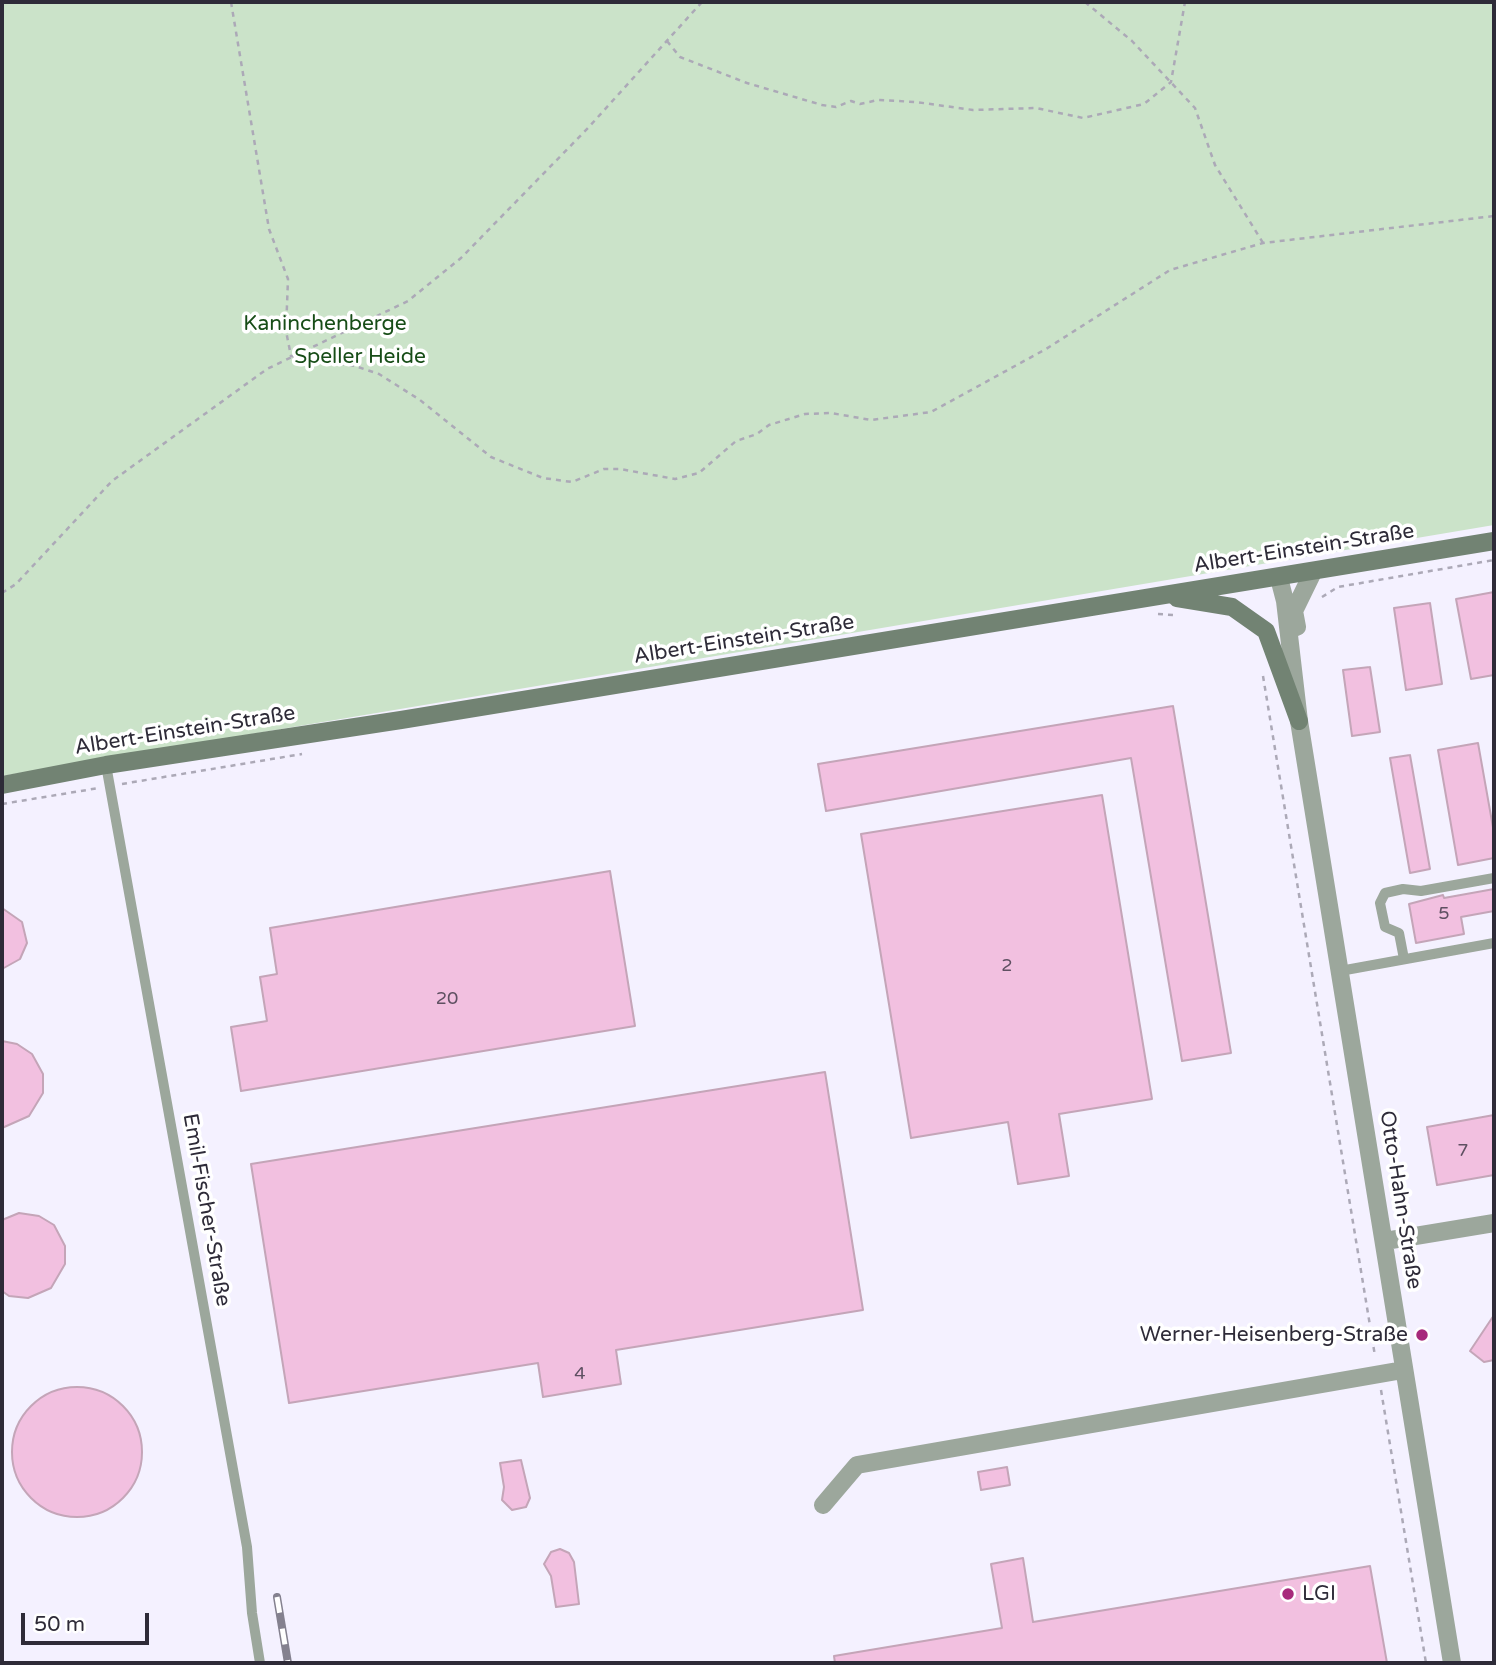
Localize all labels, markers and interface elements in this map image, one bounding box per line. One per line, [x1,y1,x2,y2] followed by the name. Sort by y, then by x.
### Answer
[243,311,407,337] park label: Kaninchenberge
[294,344,426,370] park label: Speller Heide
[1192,519,1416,579] street label: Albert-Einstein-Straße
[632,610,856,670] street label: Albert-Einstein-Straße
[73,701,297,761] street label: Albert-Einstein-Straße
[1438,903,1450,925] house number: 5
[1001,955,1013,977] house number: 2
[436,988,458,1010] house number: 20
[1373,1109,1427,1291] street label: Otto-Hahn-Straße
[177,1112,235,1308] street label: Emil-Fischer-Straße
[1457,1140,1469,1162] house number: 7
[1140,1322,1408,1348] place label: Werner-Heisenberg-Straße
[1414,1327,1430,1343] marker: Werner-Heisenberg-Straße
[574,1363,586,1385] house number: 4
[1302,1581,1336,1607] place label: LGI
[1280,1586,1296,1602] marker: LGI
[24,1598,152,1642] scale bar
[34,1612,85,1637] text: 50 m

